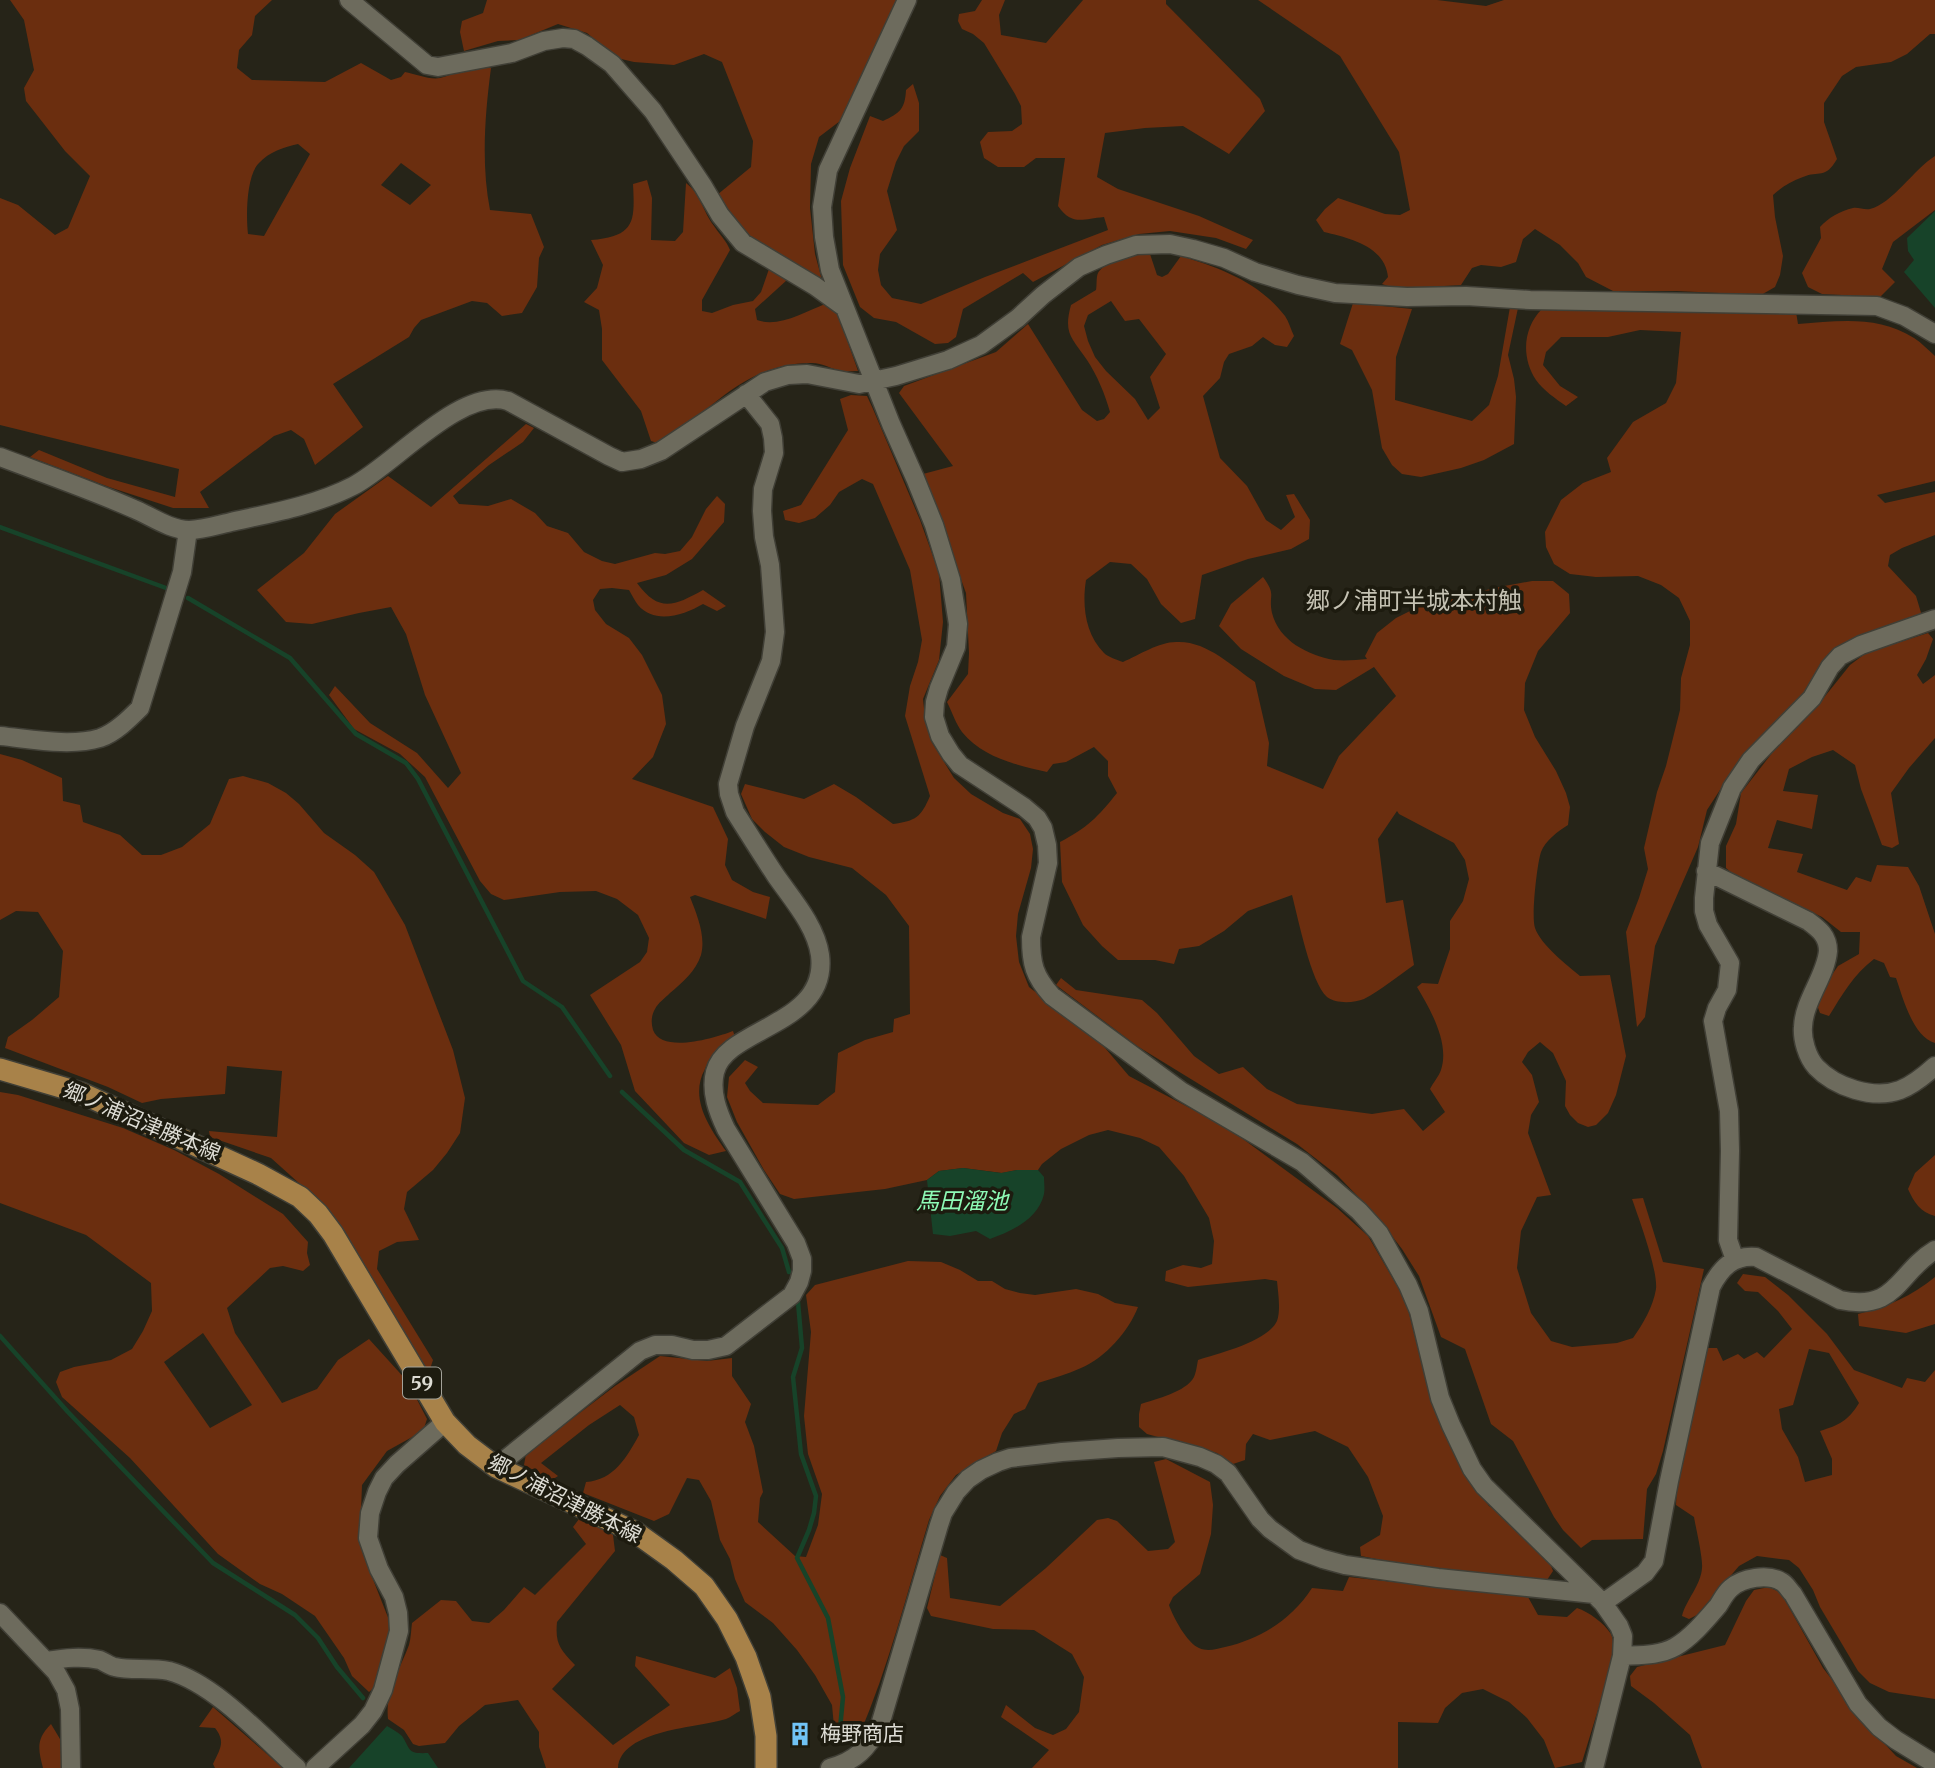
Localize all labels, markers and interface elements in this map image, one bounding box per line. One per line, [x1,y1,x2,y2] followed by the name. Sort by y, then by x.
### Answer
[1306,585,1522,616] district label: 郷ノ浦町半城本村触
[60,1076,225,1167] street label: 郷ノ浦沼津勝本線
[916,1186,1010,1215] water label: 馬田溜池
[403,1368,441,1399] road number: 59
[484,1448,646,1549] street label: 郷ノ浦沼津勝本線
[786,1720,814,1748] building icon: 梅野商店
[820,1720,904,1747] place label: 梅野商店

